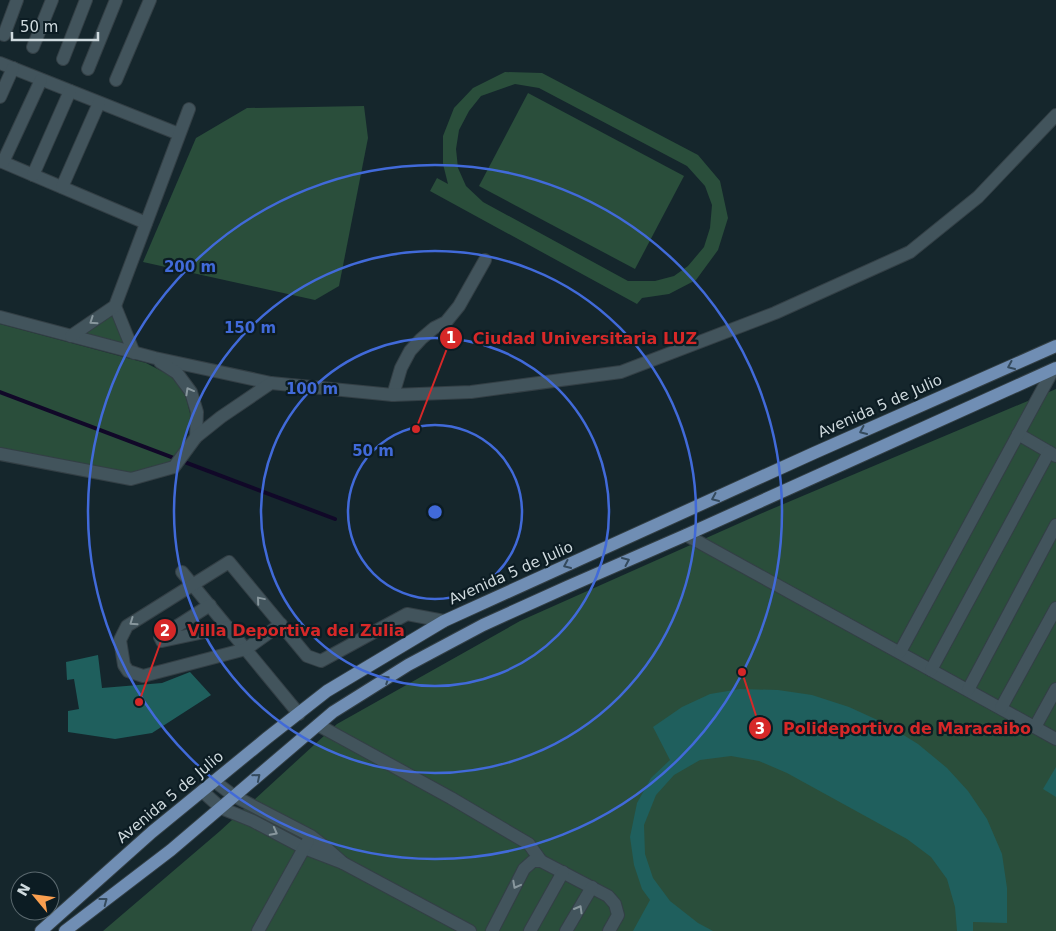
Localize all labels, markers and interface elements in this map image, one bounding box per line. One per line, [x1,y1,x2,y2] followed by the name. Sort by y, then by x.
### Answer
[12,10,99,42] scale bar
[20,18,58,36] text: 50 m
[164,258,216,276] text: 200 m
[89,315,99,324] one-way arrow
[224,319,276,337] text: 150 m
[438,323,708,354] callout: Ciudad Universitaria LUZ
[446,329,456,347] text: 1
[473,329,697,348] text: Ciudad Universitaria LUZ
[1007,359,1016,370] one-way arrow
[815,371,945,441] street label: Avenida 5 de Julio
[286,380,338,398] text: 100 m
[185,388,195,397] one-way arrow
[859,425,868,436] one-way arrow
[352,442,394,460] text: 50 m
[711,492,720,502] one-way arrow
[426,503,444,521] centre of rings
[446,538,576,608] street label: Avenida 5 de Julio
[621,556,630,567] one-way arrow
[563,559,572,570] one-way arrow
[258,597,266,606] one-way arrow
[152,615,415,646] callout: Villa Deportiva del Zulia
[129,616,139,625] one-way arrow
[187,621,405,640] text: Villa Deportiva del Zulia
[160,622,170,640] text: 2
[381,675,390,685] one-way arrow
[748,713,1041,744] callout: Polideportivo de Maracaibo
[783,719,1031,738] text: Polideportivo de Maracaibo
[755,720,765,738] text: 3
[113,747,227,847] street label: Avenida 5 de Julio
[251,774,260,782] one-way arrow
[269,826,278,836] one-way arrow
[10,871,60,921] north arrow
[512,880,522,889] one-way arrow
[14,881,33,899] text: N
[98,899,107,907] one-way arrow
[573,905,583,914] one-way arrow

